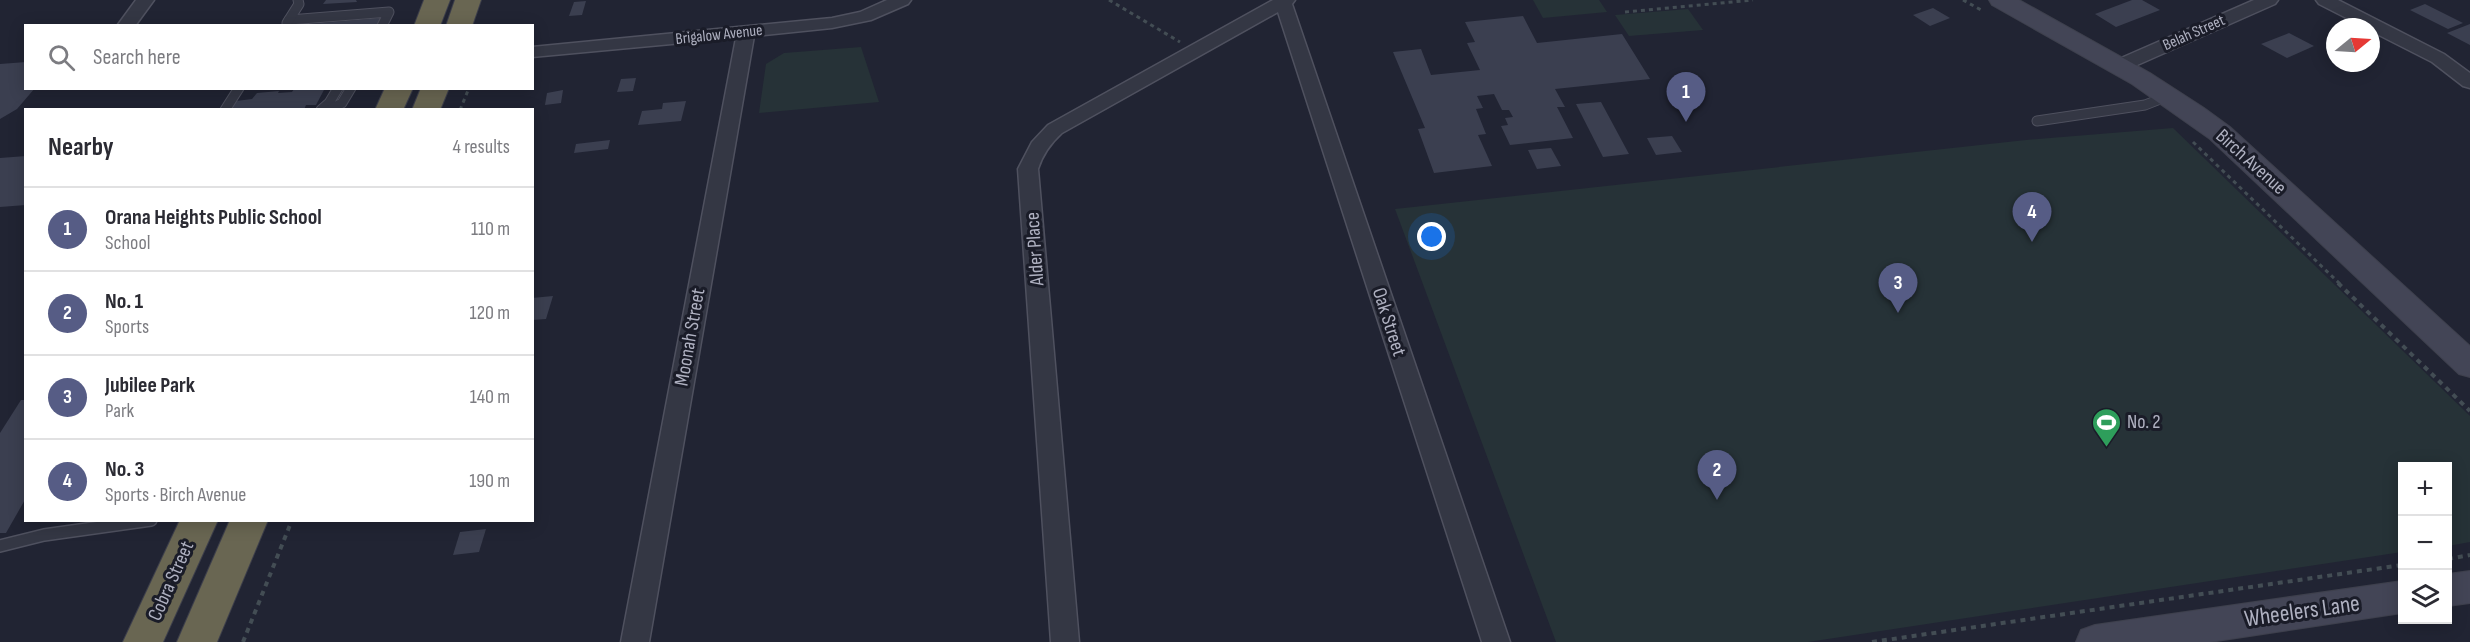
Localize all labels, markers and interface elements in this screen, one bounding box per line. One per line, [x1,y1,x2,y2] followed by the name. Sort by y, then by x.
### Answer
[2160,11,2228,55] street label: Belah Street
[2326,18,2380,72] north arrow
[675,21,763,49] street label: Brigalow Avenue
[24,24,534,90] search box
[45,41,78,74] icon: search
[93,44,180,71] text: Search here
[1666,72,1706,122] pin: 1
[2211,124,2291,200] street label: Birch Avenue
[48,132,114,163] text: Nearby
[453,135,510,159] text: 4 results
[2012,192,2052,242] pin: 4
[105,204,322,231] text: Orana Heights Public School
[1020,211,1050,288] street label: Alder Place
[64,217,71,241] text: 1
[471,217,510,241] text: 110 m
[1417,222,1446,251] your location
[105,231,150,255] text: School
[1878,264,1918,313] pin: 3
[1367,285,1411,359] street label: Oak Street
[670,286,710,388] street label: Moonah Street
[105,288,143,315] text: No. 1
[63,301,72,325] text: 2
[470,301,510,325] text: 120 m
[105,315,149,339] text: Sports
[105,372,195,399] text: Jubilee Park
[63,385,72,409] text: 3
[470,385,510,409] text: 140 m
[105,399,134,423] text: Park
[2090,406,2122,448] sports icon: No. 2
[2127,410,2161,434] place label: No. 2
[1698,450,1736,500] pin: 2
[105,456,144,483] text: No. 3
[2398,462,2452,624] map controls
[2398,462,2452,516] button: +
[63,469,72,493] text: 4
[469,469,510,493] text: 190 m
[105,483,246,507] text: Sports · Birch Avenue
[2398,516,2452,570] button: −
[143,537,199,625] street label: Cobra Street
[2398,570,2452,624] button: layers
[2242,589,2362,633] street label: Wheelers Lane

